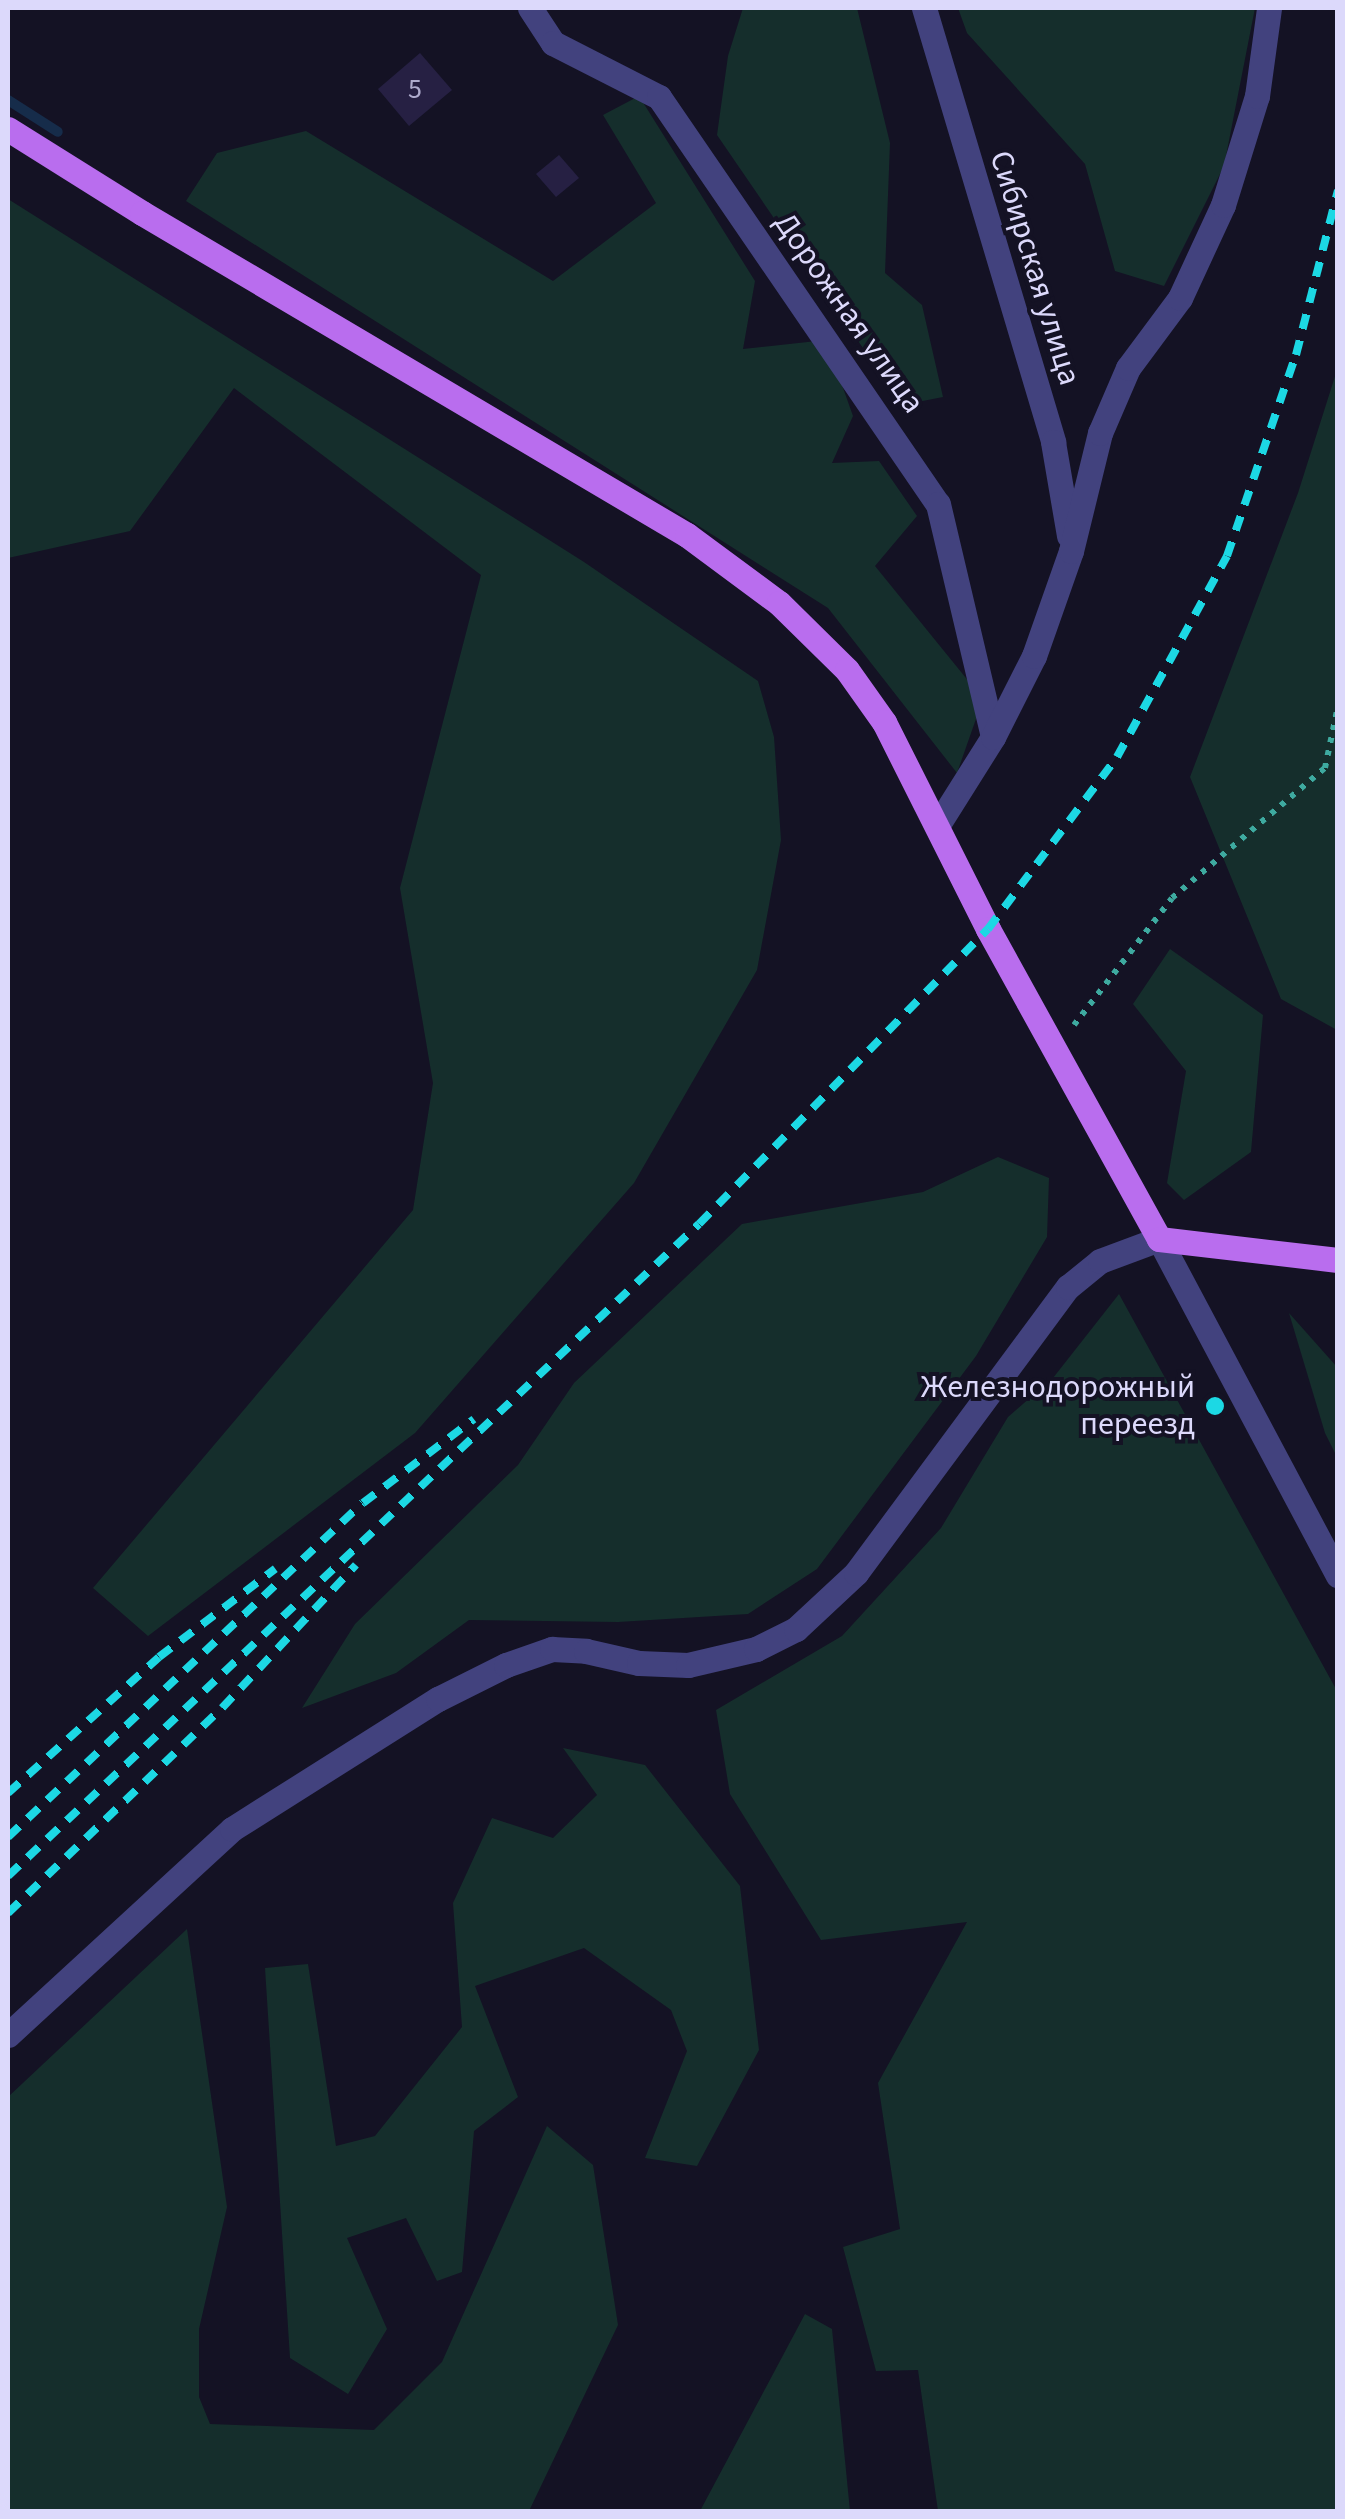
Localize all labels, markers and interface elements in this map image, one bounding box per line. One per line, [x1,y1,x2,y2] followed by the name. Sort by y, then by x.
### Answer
[408,72,422,106] house number: 5
[981,146,1089,390] street label: Сибирская улица
[766,205,932,421] street label: Дорожная улица
[921,1369,1195,1444] place label: Железнодорожный переезд
[1204,1395,1226,1417] marker: Железнодорожный переезд

